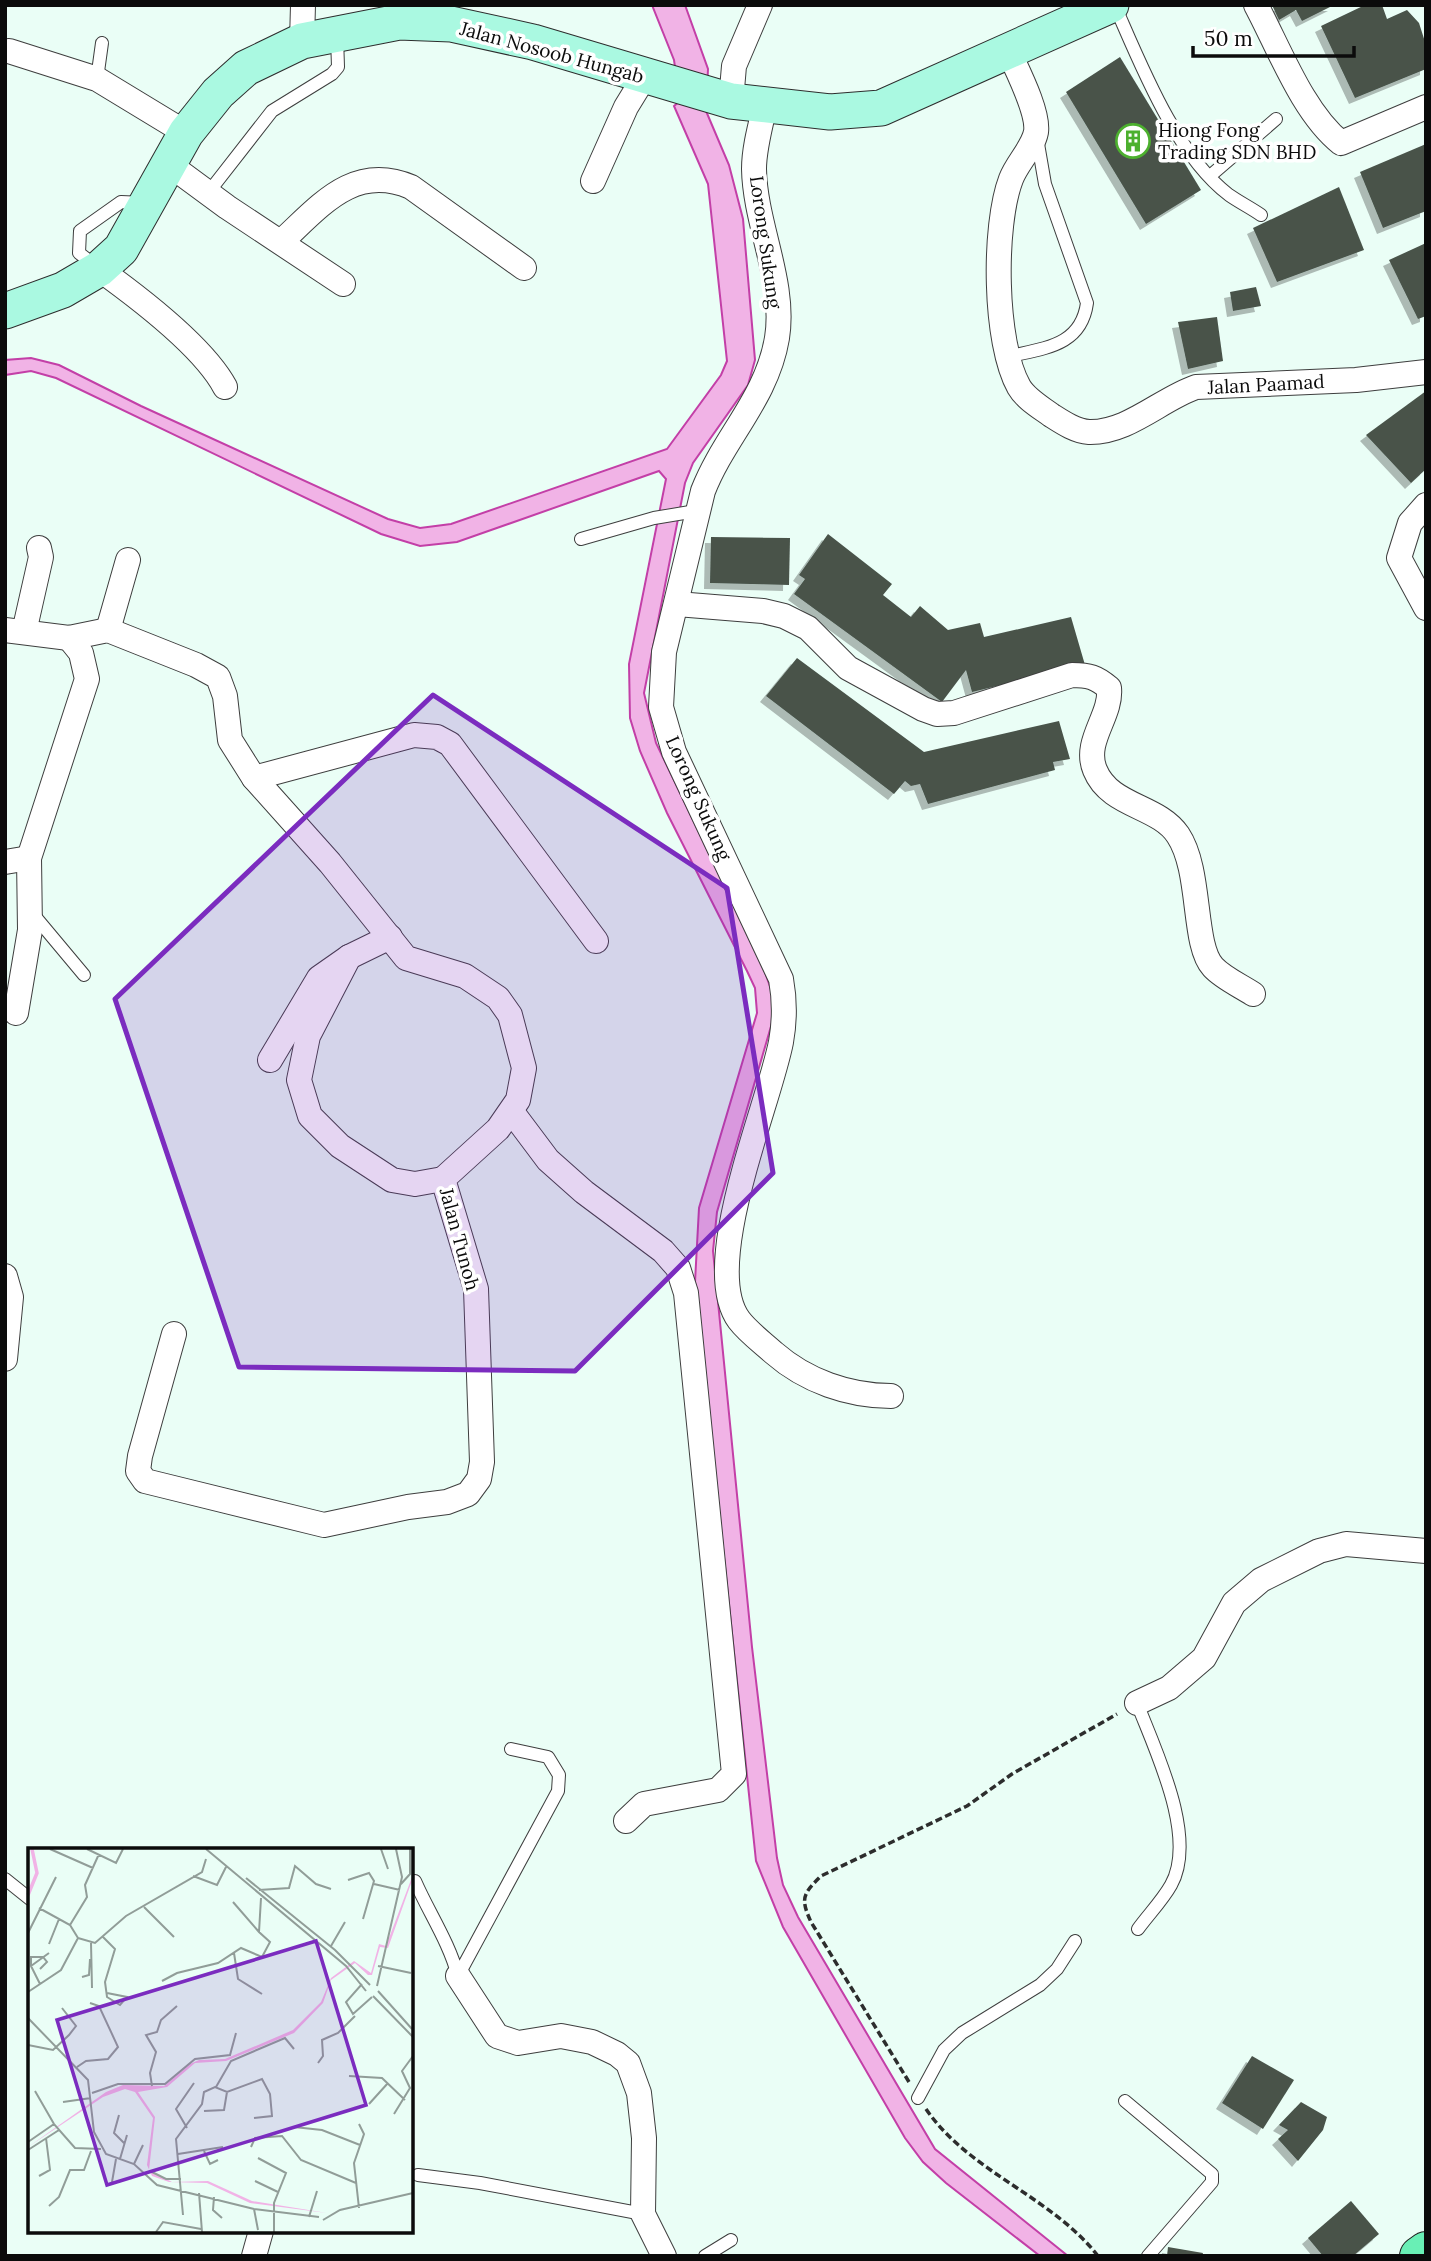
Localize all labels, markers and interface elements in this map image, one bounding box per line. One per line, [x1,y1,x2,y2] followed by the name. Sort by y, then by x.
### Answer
[1193,14,1354,58] scale bar
[456,16,647,88] street label: Jalan Nosoob Hungab
[1204,25,1253,52] text: 50 m
[1158,118,1316,164] place label: Hiong Fong Trading SDN BHD
[1114,122,1152,160] building icon: Hiong Fong Trading SDN BHD
[745,174,787,310] street label: Lorong Sukung
[1206,369,1325,399] street label: Jalan Paamad
[661,732,737,865] street label: Lorong Sukung
[435,1184,485,1293] street label: Jalan Tunoh
[28,1848,413,2233] inset map

